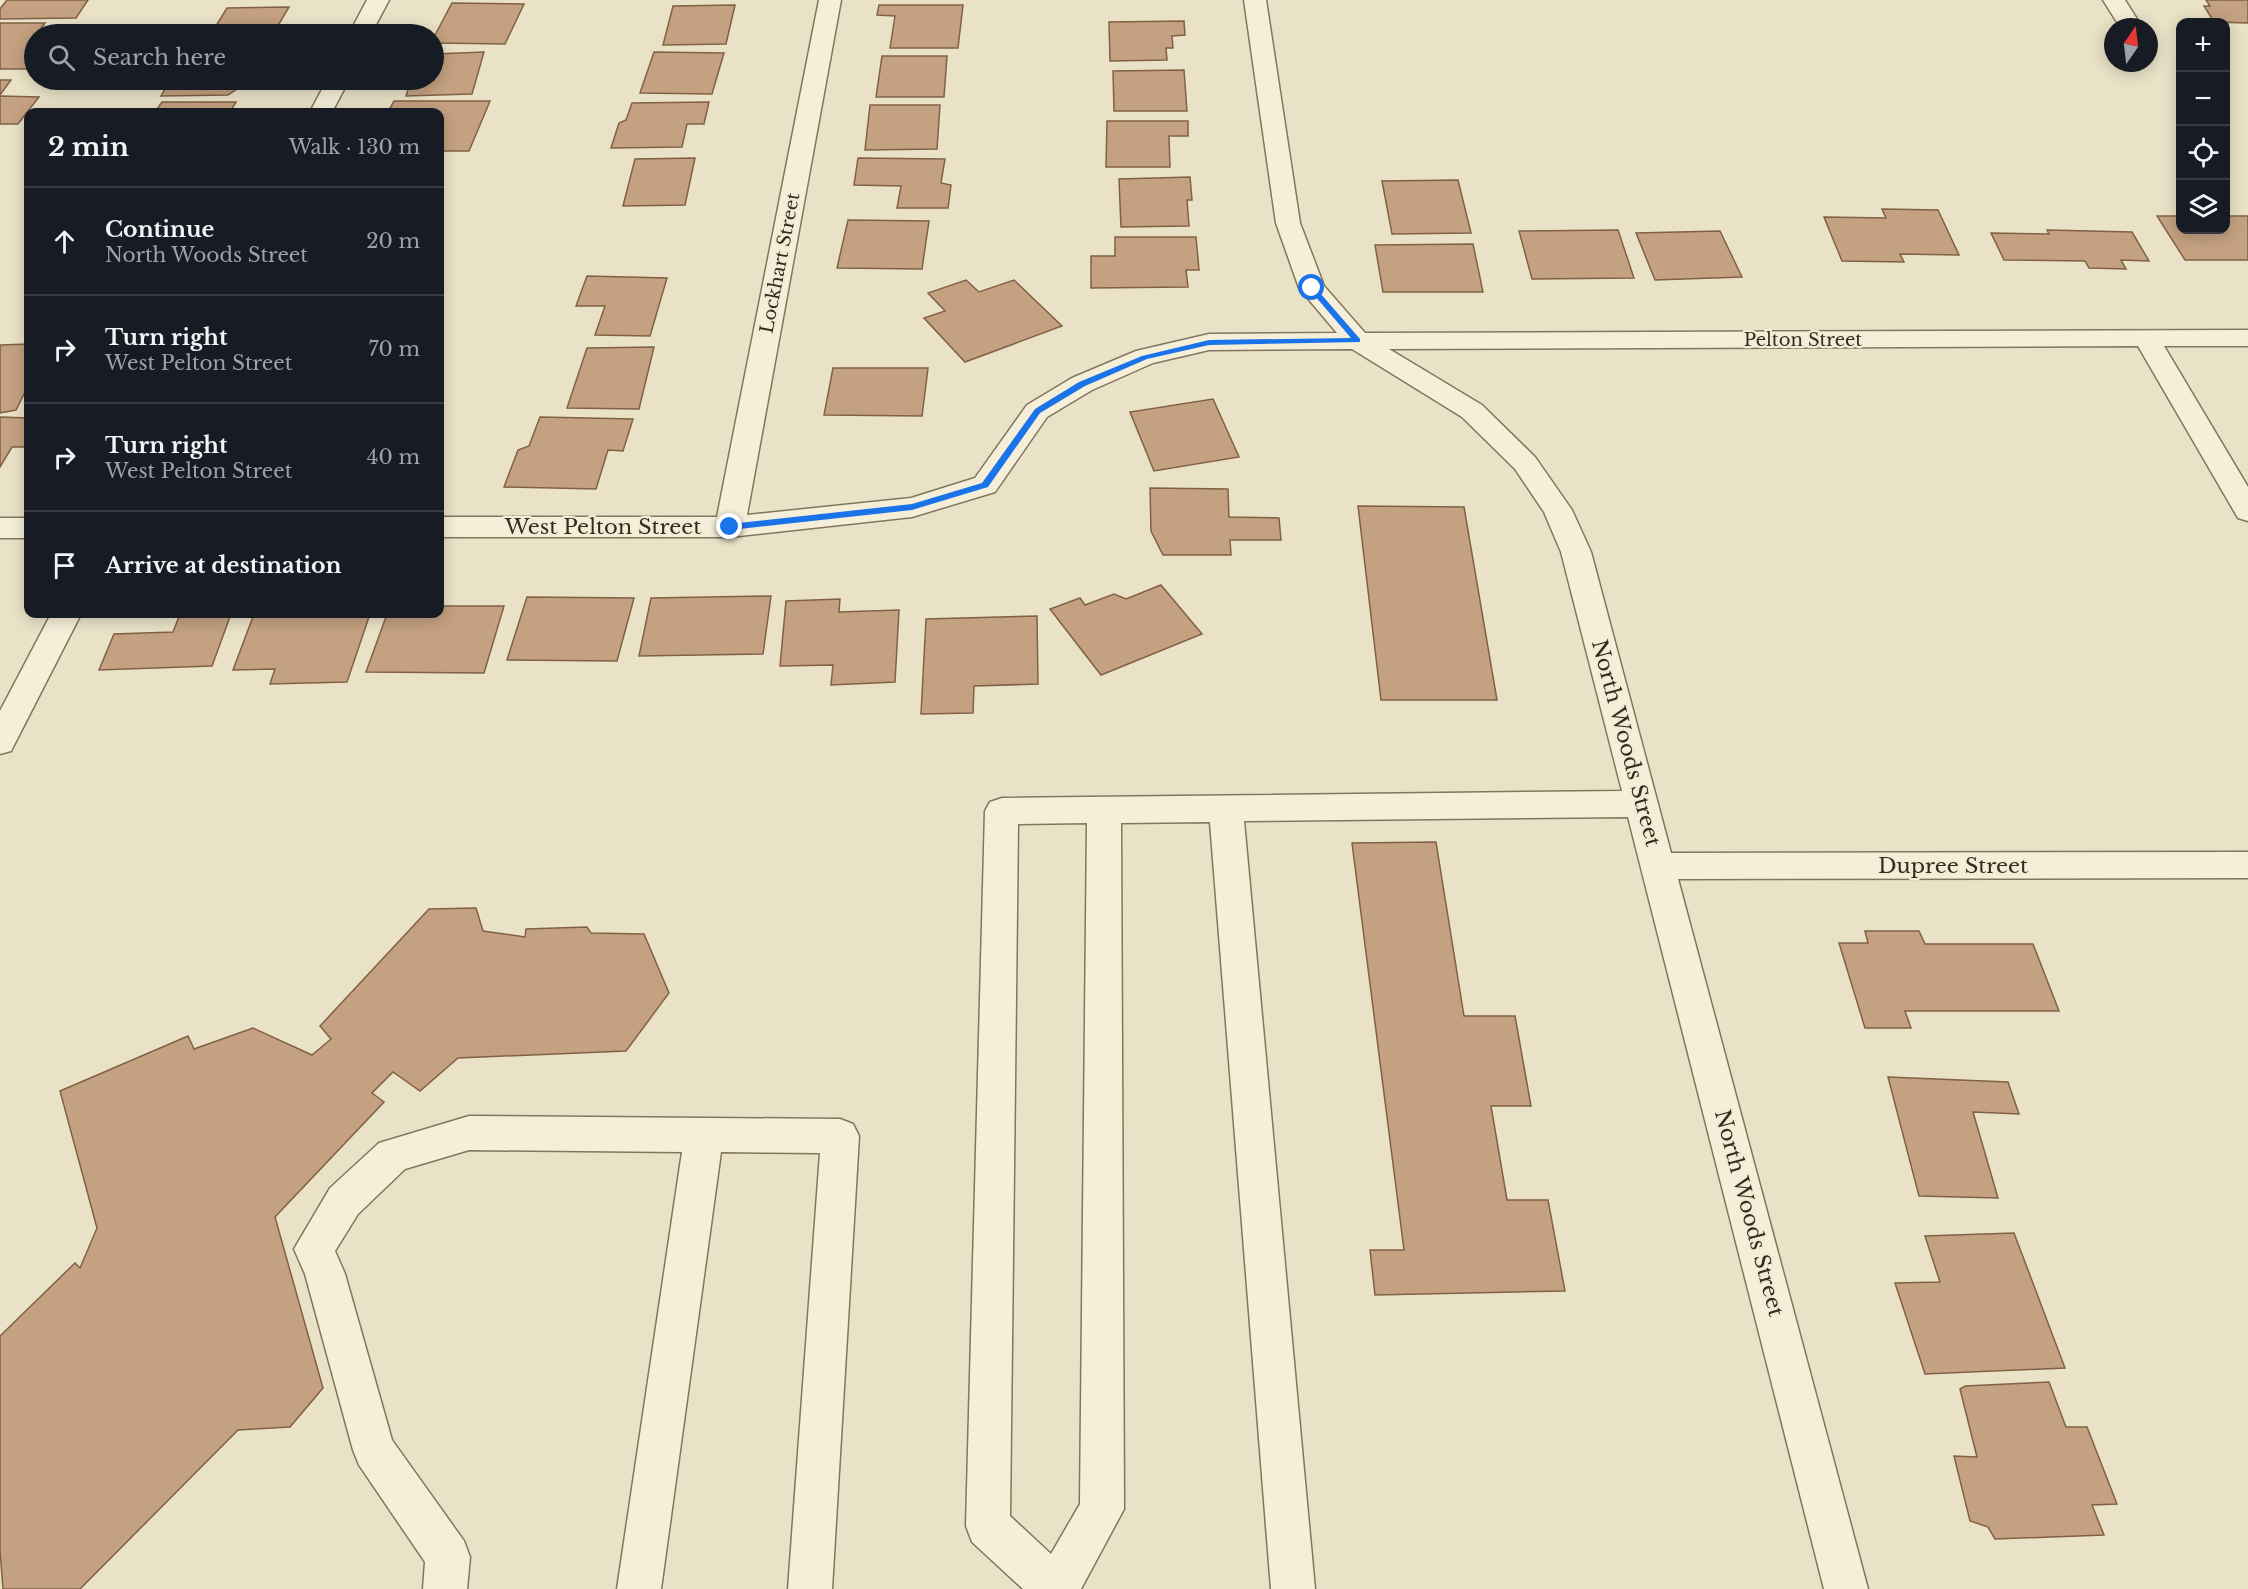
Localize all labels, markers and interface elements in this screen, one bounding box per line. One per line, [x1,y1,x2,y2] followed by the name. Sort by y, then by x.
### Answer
[2104,18,2158,72] north arrow
[2176,18,2230,234] map controls
[2176,18,2230,72] button: +
[24,24,444,90] search box
[45,41,78,74] icon: search
[93,44,226,71] text: Search here
[2176,72,2230,126] button: −
[2176,126,2230,180] button: locate
[48,131,129,163] text: 2 min
[289,135,420,159] text: Walk · 130 m
[2176,180,2230,234] button: layers
[756,191,804,335] street label: Lockhart Street
[105,216,214,243] text: Continue
[48,225,81,258] icon: ahead
[366,229,420,253] text: 20 m
[105,243,308,267] text: North Woods Street
[1298,274,1324,300] route start
[105,324,227,351] text: Turn right
[1744,329,1862,351] street label: Pelton Street
[48,333,81,366] icon: right
[368,337,420,361] text: 70 m
[105,351,292,375] text: West Pelton Street
[105,432,227,459] text: Turn right
[48,441,81,474] icon: right
[367,445,420,469] text: 40 m
[105,459,292,483] text: West Pelton Street
[716,513,742,539] route end
[504,514,701,540] street label: West Pelton Street
[48,549,81,582] icon: arrive
[105,552,342,579] text: Arrive at destination
[1586,637,1666,849] street label: North Woods Street
[1878,853,2028,879] street label: Dupree Street
[1709,1107,1789,1319] street label: North Woods Street

